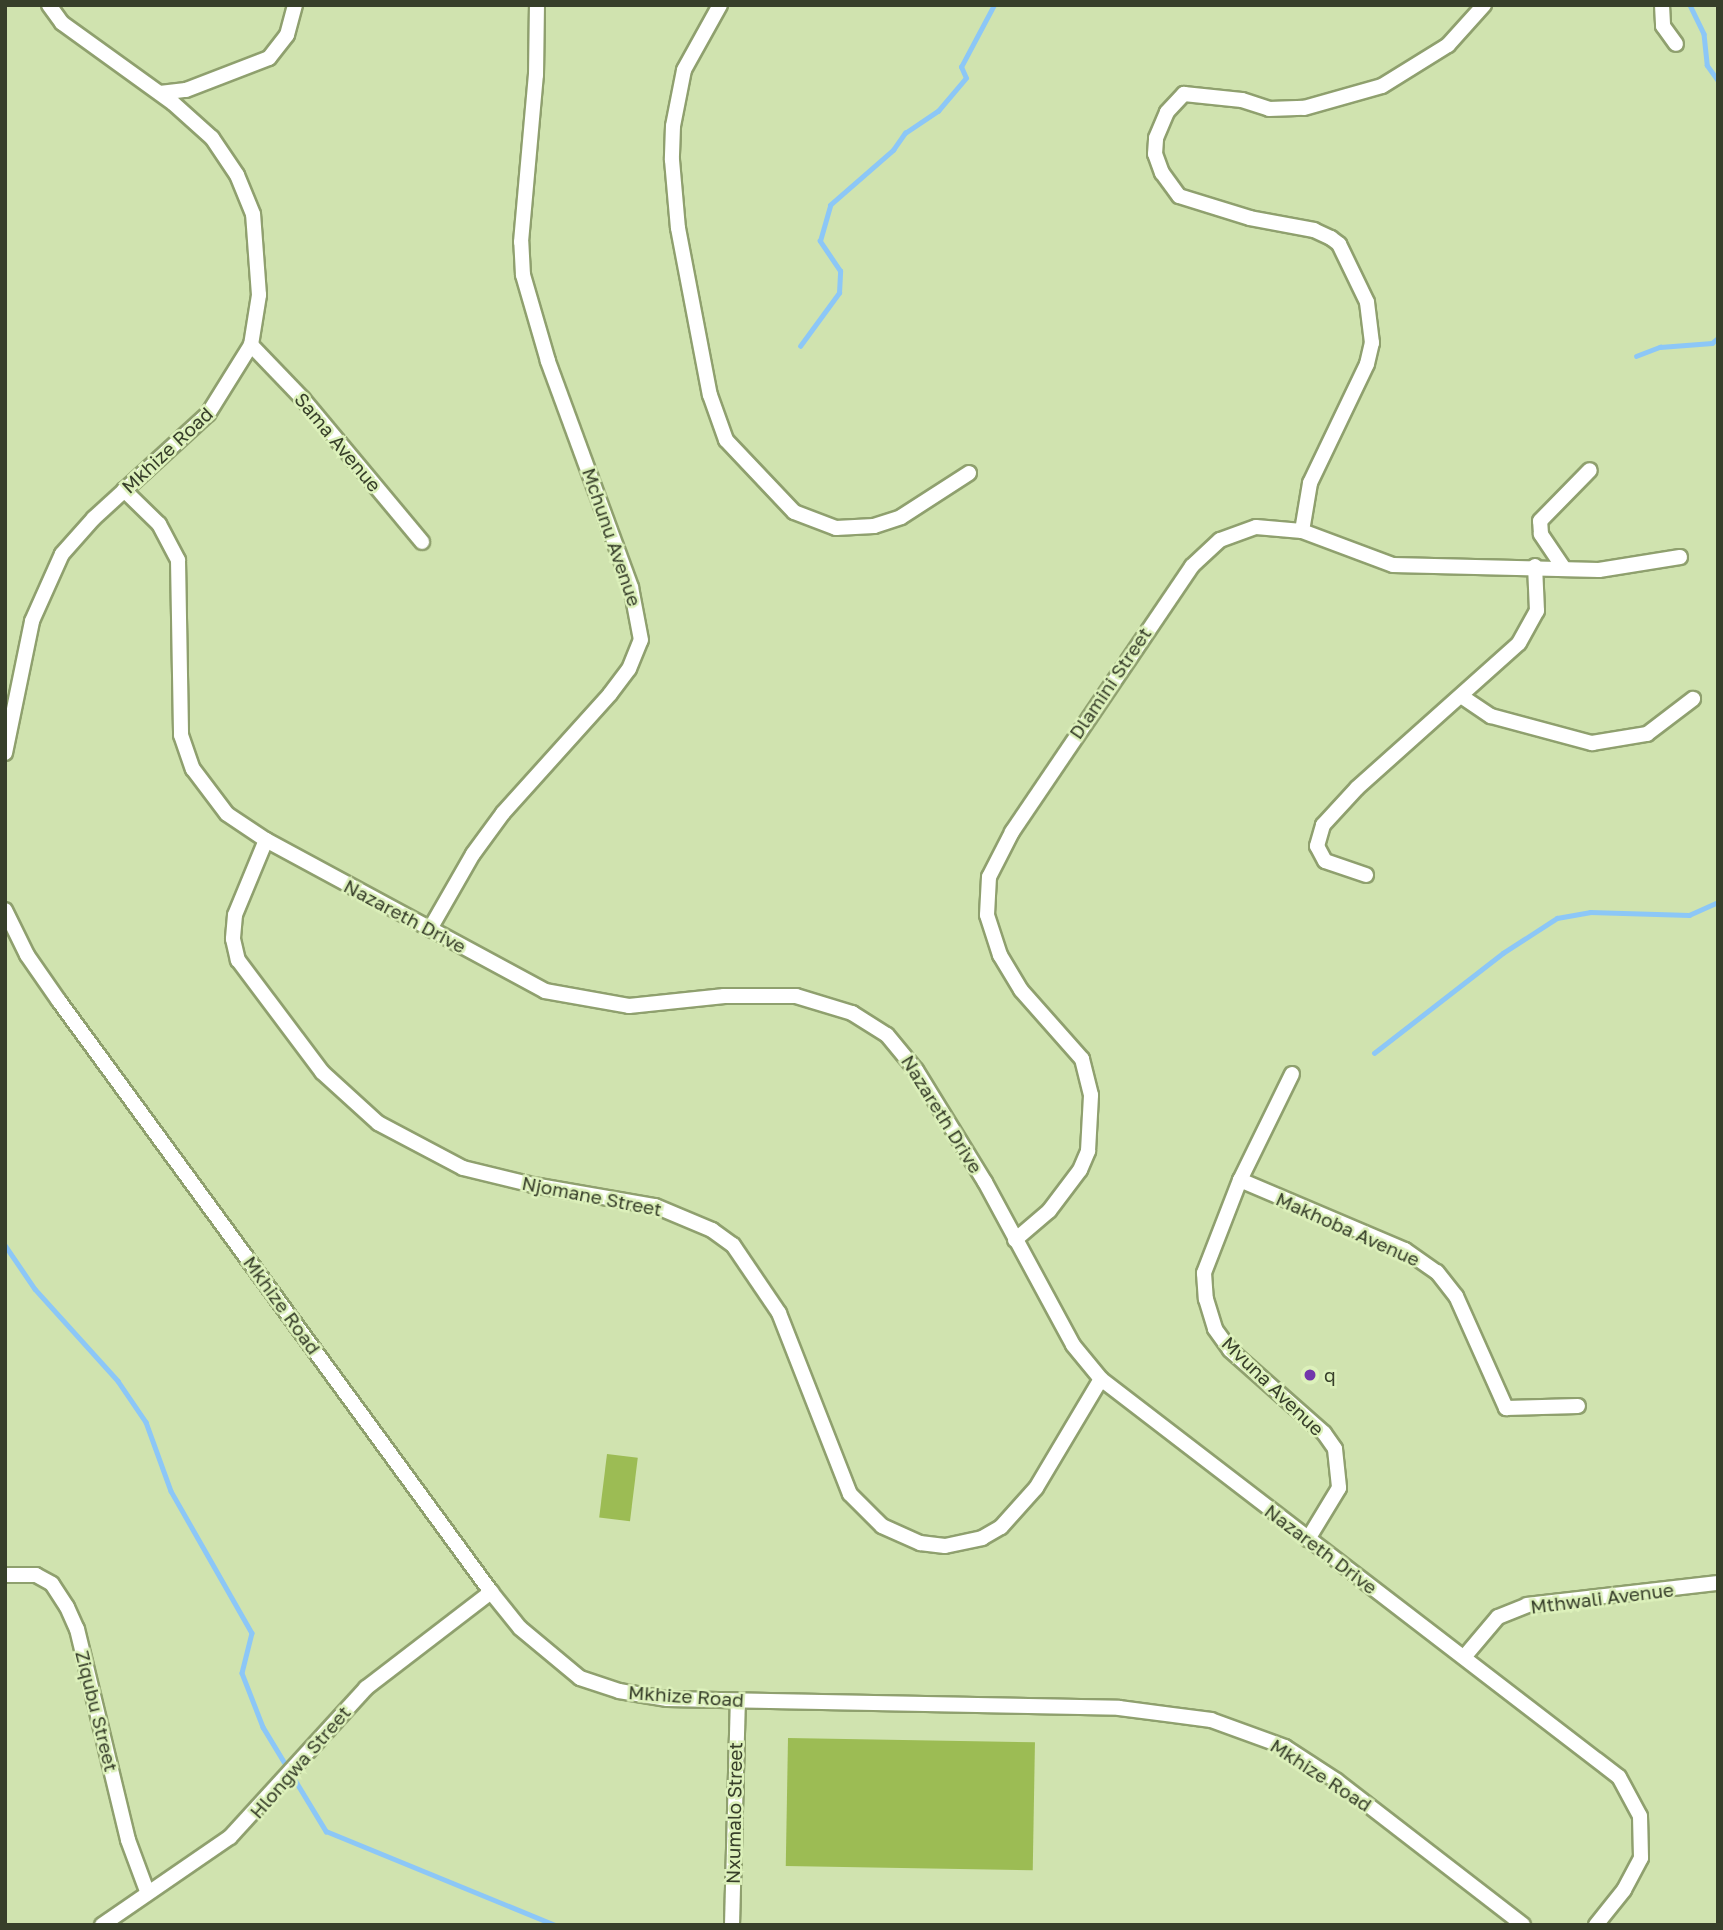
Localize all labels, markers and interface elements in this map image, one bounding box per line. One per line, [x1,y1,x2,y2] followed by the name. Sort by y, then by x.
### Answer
[290,388,386,496] street label: Sama Avenue
[117,402,217,498] street label: Mkhize Road
[578,465,646,609] street label: Mchunu Avenue
[1064,623,1156,743] street label: Dlamini Street
[340,874,470,958] street label: Nazareth Drive
[897,1051,987,1177] street label: Nazareth Drive
[520,1171,664,1221] street label: Njomane Street
[1273,1187,1423,1271] street label: Makhoba Avenue
[239,1251,325,1359] street label: Mkhize Road
[1217,1332,1329,1440] street label: Mvuna Avenue
[1324,1364,1336,1386] place label: q
[1302,1367,1318,1383] marker: q
[1260,1499,1382,1599] street label: Nazareth Drive
[1529,1578,1675,1618] street label: Mthwali Avenue
[71,1648,123,1774] street label: Ziqubu Street
[627,1681,745,1711] street label: Mkhize Road
[245,1701,355,1823] street label: Hlongwa Street
[1266,1734,1376,1816] street label: Mkhize Road
[721,1742,747,1884] street label: Nxumalo Street

